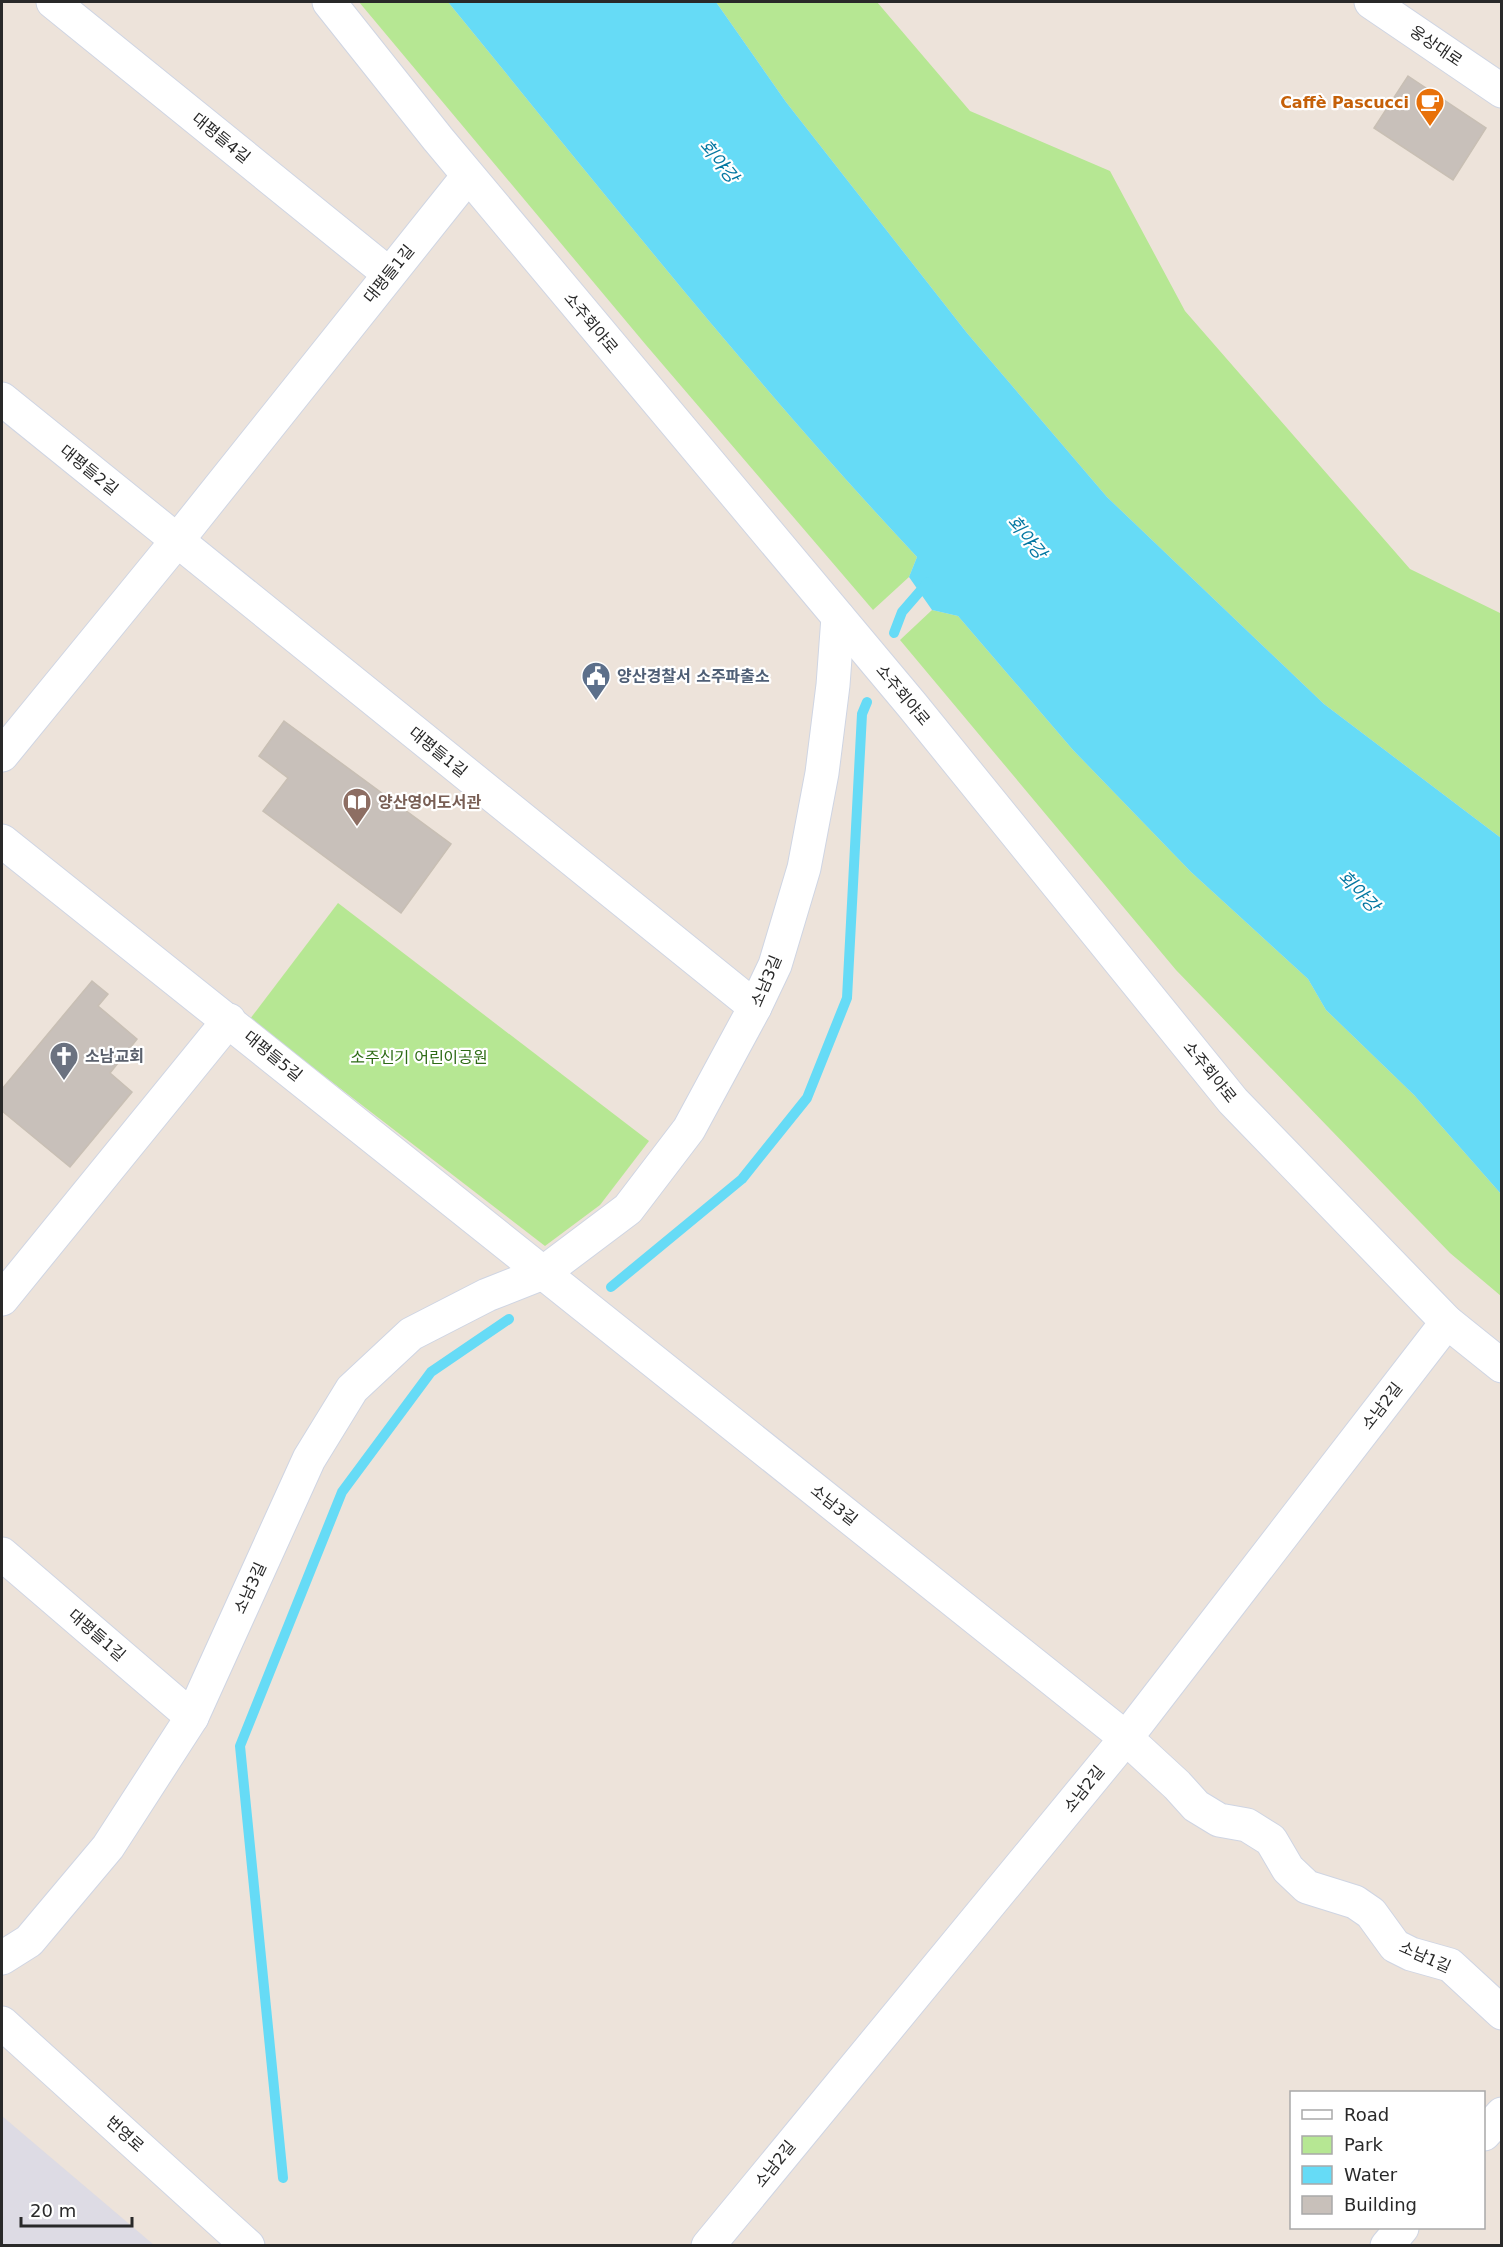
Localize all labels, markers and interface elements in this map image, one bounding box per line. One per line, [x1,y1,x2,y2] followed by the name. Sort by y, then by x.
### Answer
[1406,22,1466,70] street label: 웅상대로
[1414,86,1446,128] cafe icon: Caffè Pascucci
[1280,93,1409,112] place label: Caffè Pascucci
[188,109,254,167] street label: 대평들4길
[695,135,744,189] water label: 회야강
[360,241,418,307] street label: 대평들1길
[560,289,622,358] street label: 소주회야로
[56,441,122,499] street label: 대평들2길
[1003,511,1052,565] water label: 회야강
[580,660,612,702] public building icon: 양산경찰서 소주파출소
[872,661,934,730] street label: 소주회야로
[617,667,770,686] place label: 양산경찰서 소주파출소
[405,723,471,781] street label: 대평들1길
[341,786,373,828] library icon: 양산영어도서관
[378,793,481,812] place label: 양산영어도서관
[1334,866,1386,918] water label: 회야강
[747,952,785,1010] street label: 소남3길
[240,1027,306,1085] street label: 대평들5길
[1179,1037,1241,1107] street label: 소주회야로
[48,1040,80,1082] church icon: 소남교회
[85,1047,144,1066] place label: 소남교회
[350,1048,488,1067] park label: 소주신기 어린이공원
[1358,1379,1406,1433] street label: 소남2길
[807,1481,861,1529] street label: 소남3길
[230,1559,270,1617] street label: 소남3길
[65,1605,129,1665] street label: 대평들1길
[1060,1762,1108,1816] street label: 소남2길
[1396,1937,1454,1977] street label: 소남1길
[1290,2091,1485,2229] legend
[1344,2104,1389,2125] text: Road
[102,2112,148,2156] street label: 번영로
[1344,2134,1383,2155] text: Park
[751,2137,799,2191] street label: 소남2길
[1344,2164,1398,2185] text: Water
[21,2190,132,2228] scale bar
[1344,2194,1417,2215] text: Building
[30,2200,76,2221] text: 20 m

